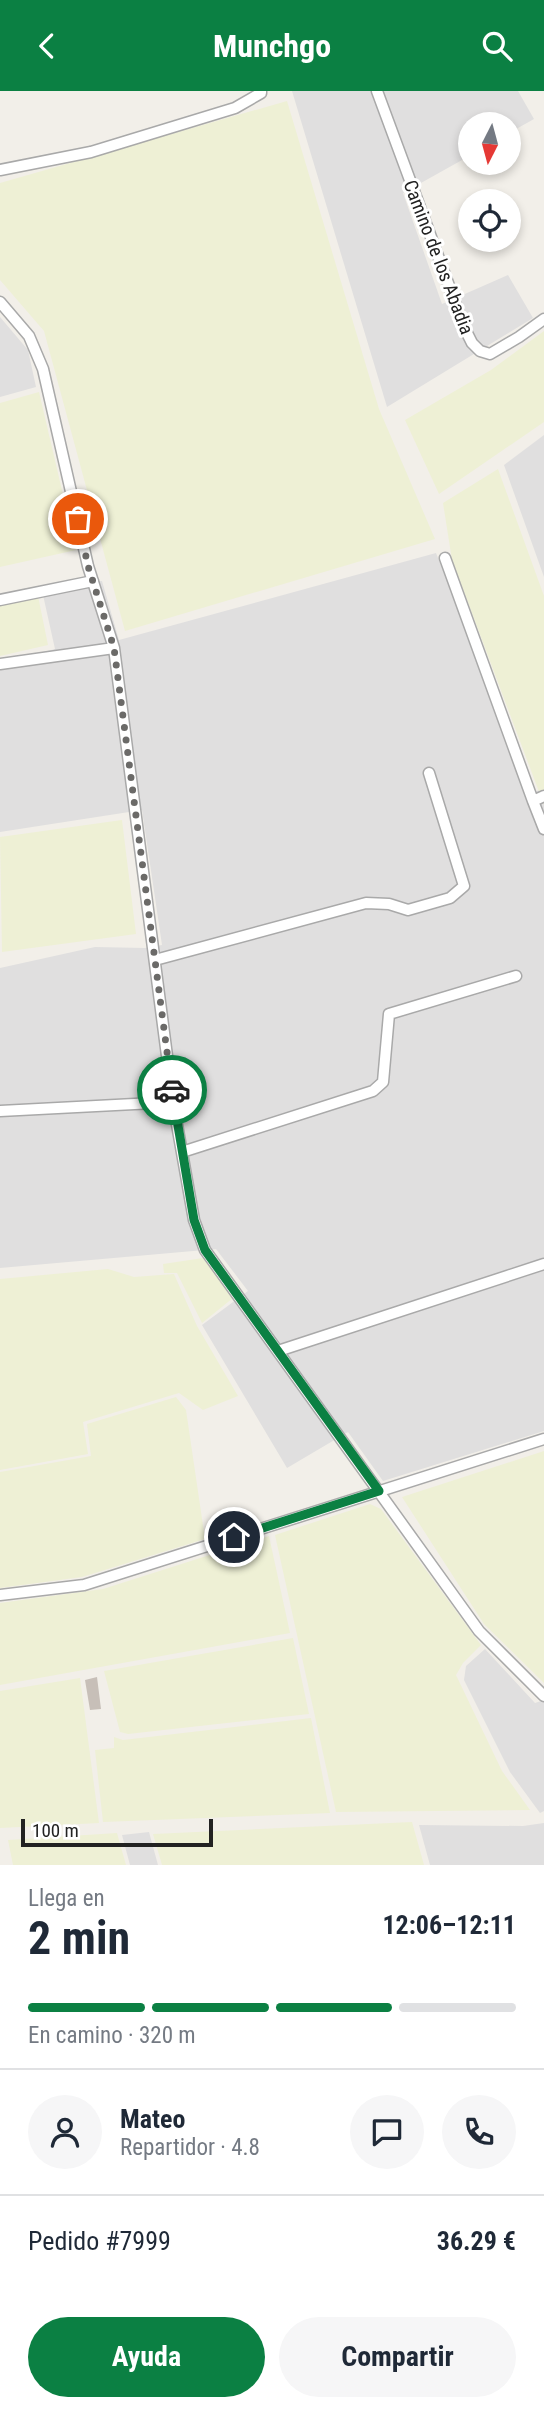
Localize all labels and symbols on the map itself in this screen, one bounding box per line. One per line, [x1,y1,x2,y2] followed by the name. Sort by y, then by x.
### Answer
[458,112,522,175] north arrow
[398,177,479,338] street label: Camino de los Abadia
[48,489,108,549] pin
[137,1055,207,1125] courier
[204,1507,264,1567] pin
[21,1816,214,1848] scale bar

